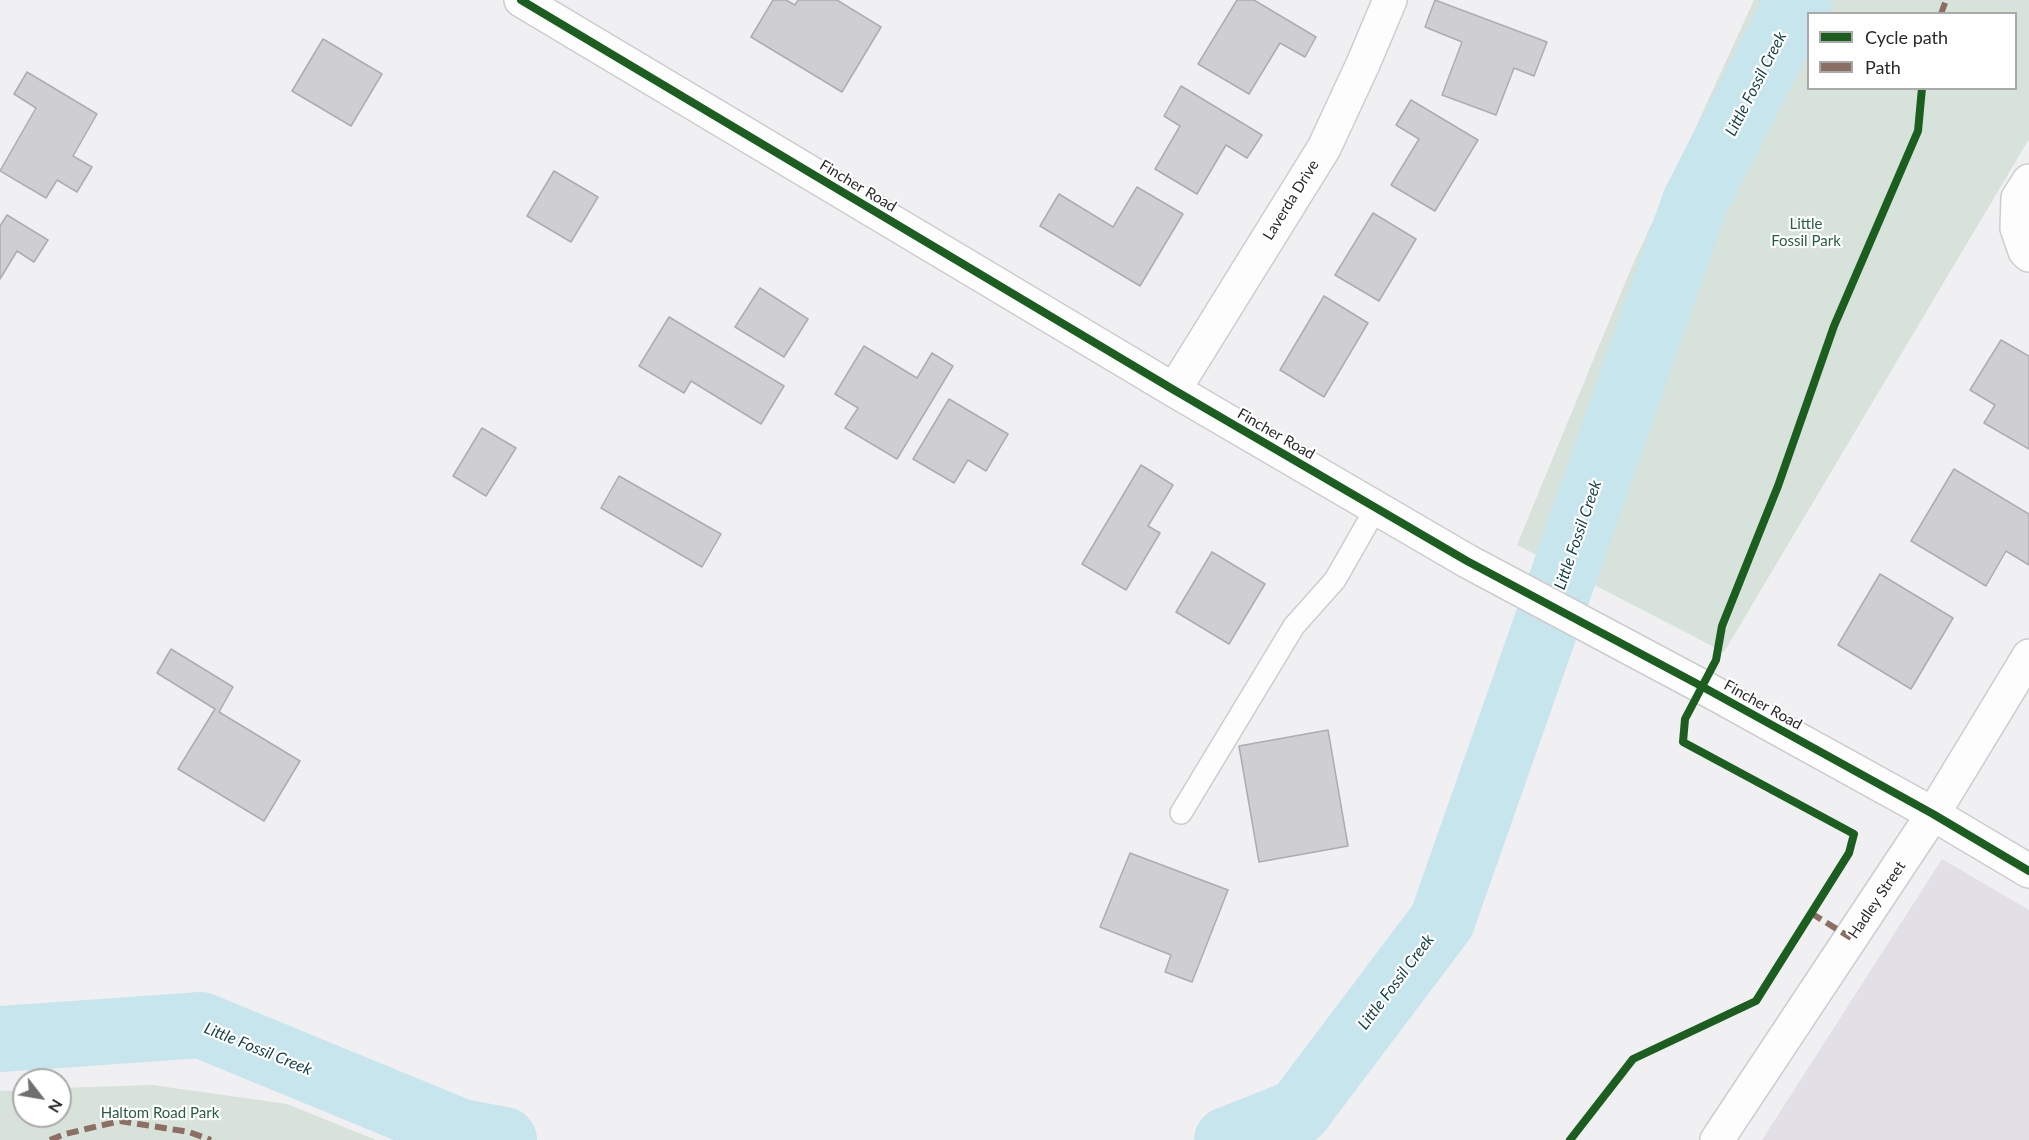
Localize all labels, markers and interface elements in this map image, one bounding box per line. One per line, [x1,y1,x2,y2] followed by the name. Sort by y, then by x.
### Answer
[1807,12,2017,90] legend
[1865,26,1948,48] text: Cycle path
[1721,29,1791,139] water label: Little Fossil Creek
[1865,56,1901,78] text: Path
[816,156,900,216] street label: Fincher Road
[1259,157,1323,243] street label: Laverda Drive
[1771,215,1841,250] park label: Little Fossil Park
[1234,405,1318,463] street label: Fincher Road
[1550,478,1606,592] water label: Little Fossil Creek
[1721,676,1805,734] street label: Fincher Road
[1845,858,1909,942] street label: Hadley Street
[1354,930,1438,1034] water label: Little Fossil Creek
[201,1019,315,1079] water label: Little Fossil Creek
[12,1068,72,1128] north arrow
[45,1096,67,1117] text: N
[101,1104,219,1122] park label: Haltom Road Park

